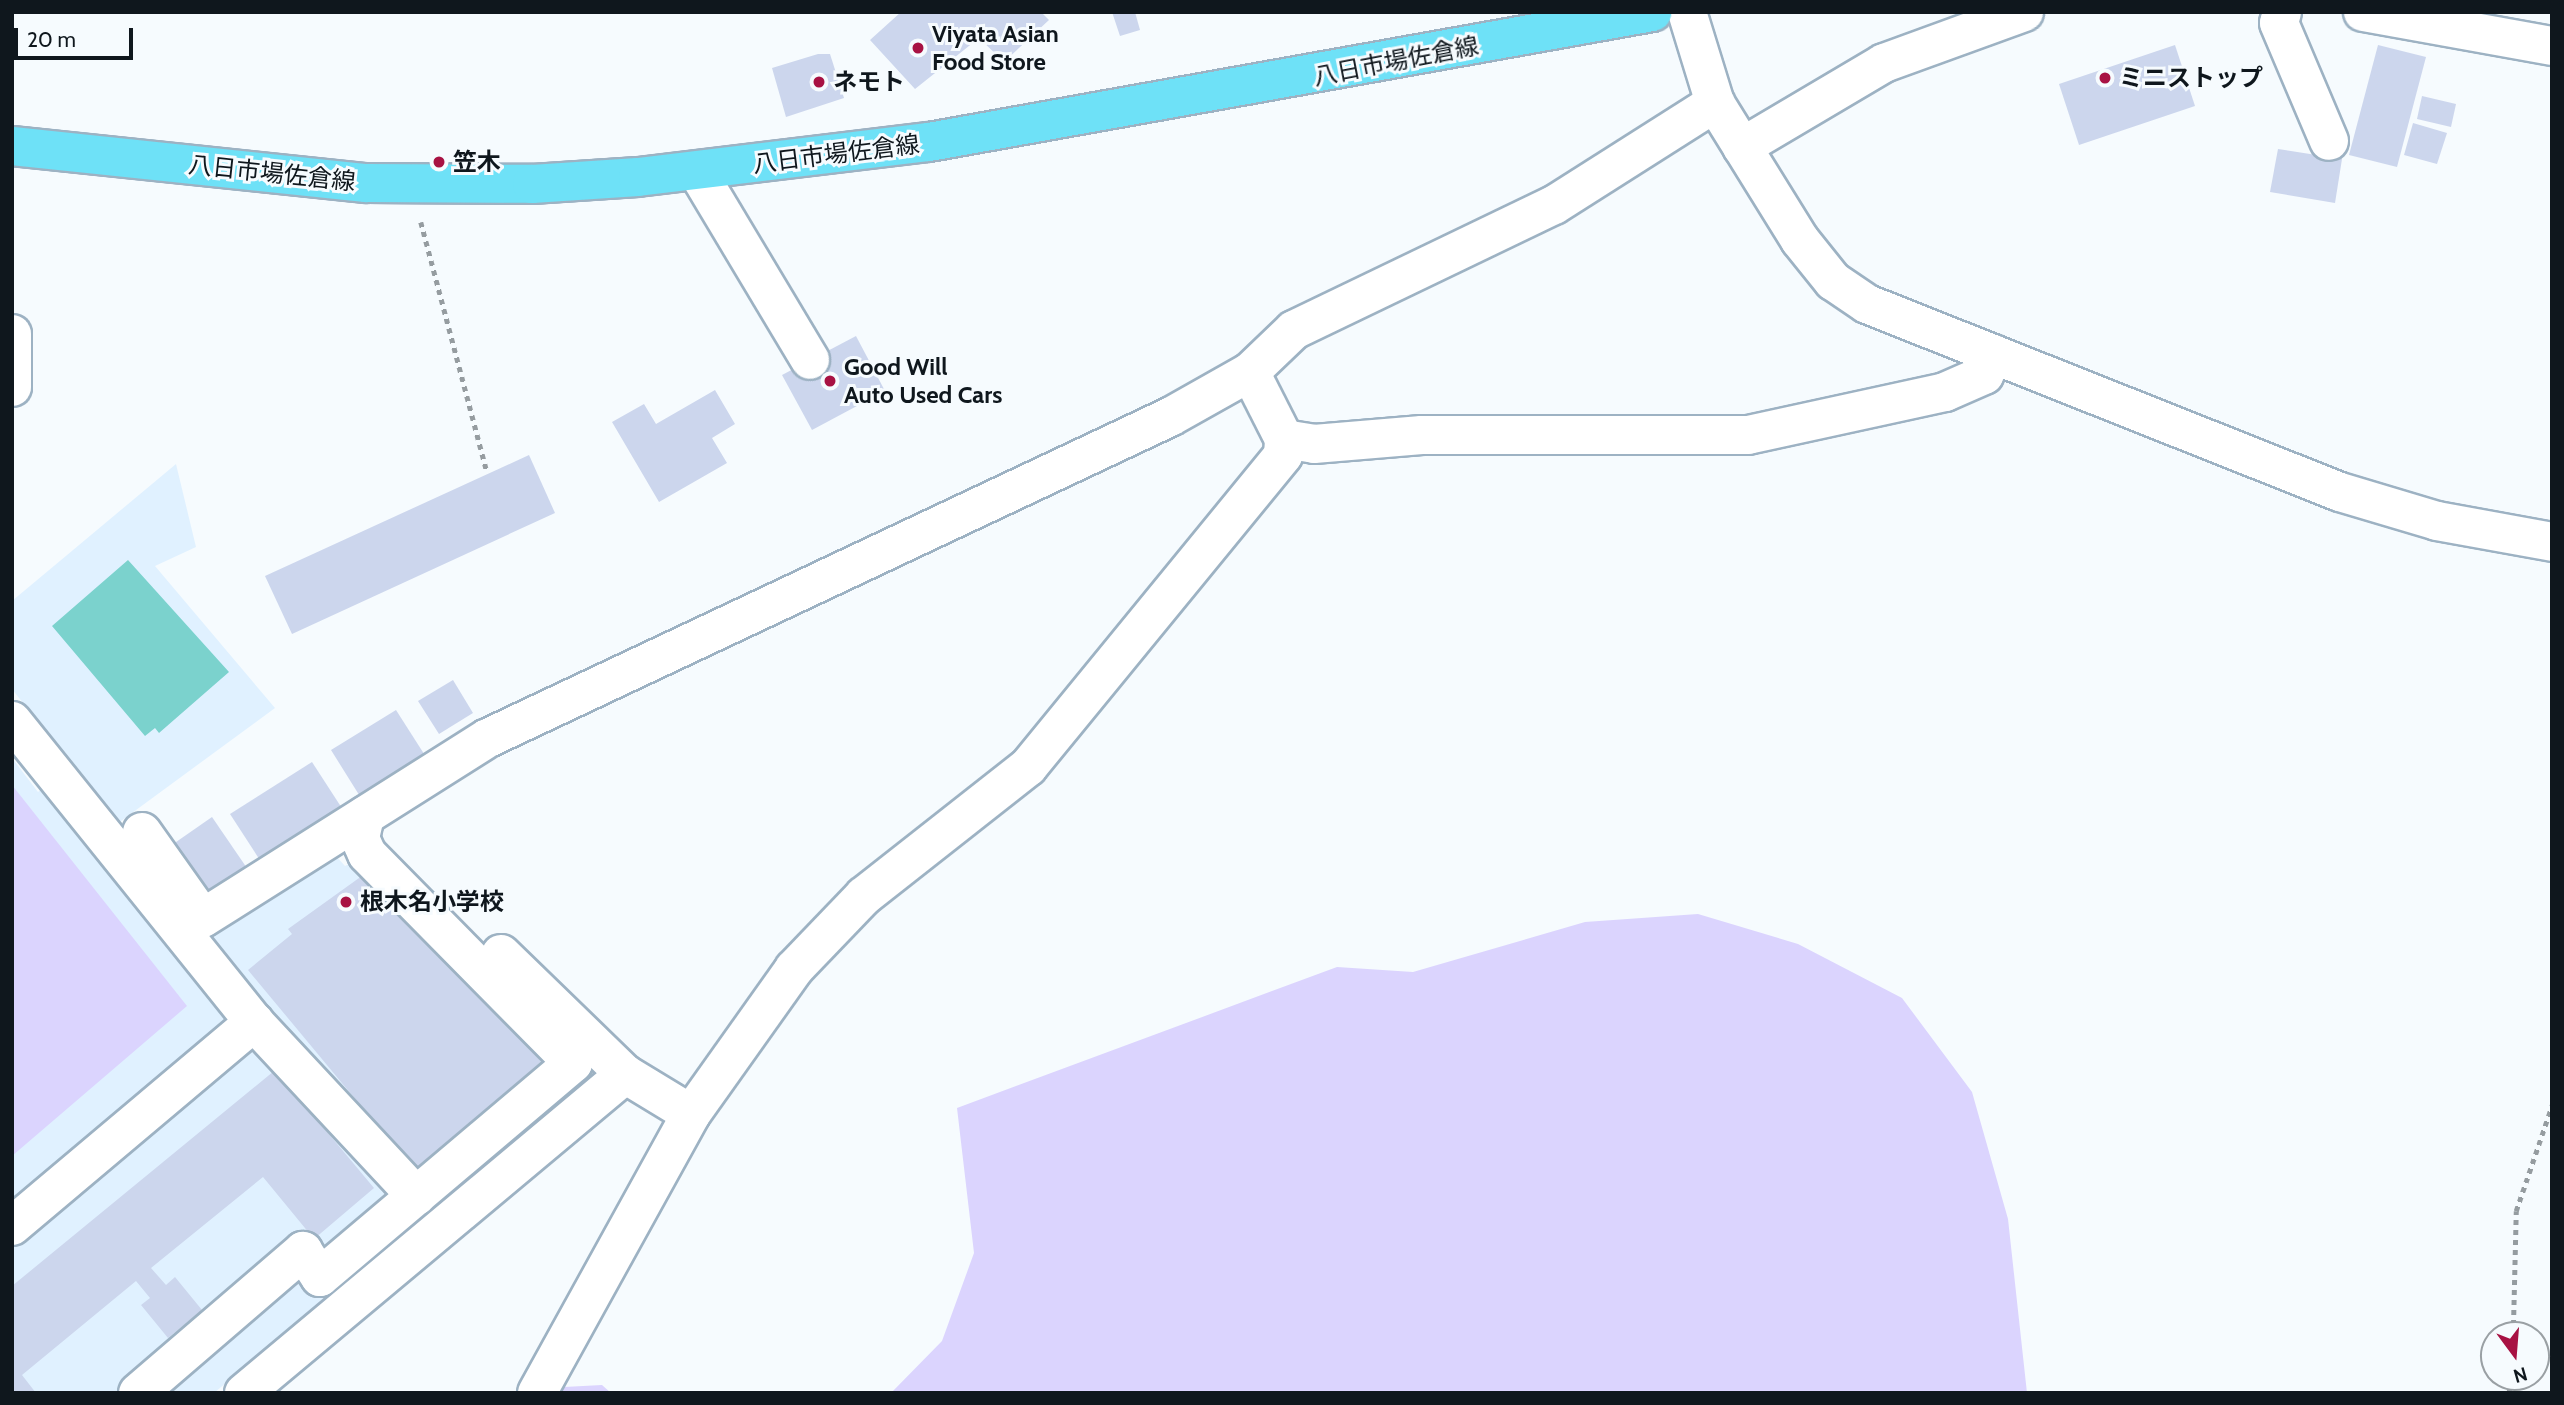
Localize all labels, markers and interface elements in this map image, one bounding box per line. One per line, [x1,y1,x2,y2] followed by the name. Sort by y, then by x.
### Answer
[18,14,136,58] scale bar
[932,20,1059,76] place label: Viyata Asian Food Store
[27,27,76,52] text: 20 m
[1311,31,1481,91] street label: 八日市場佐倉線
[910,40,926,56] marker: Viyata Asian Food Store
[2119,64,2263,92] place label: ミニストップ
[833,68,905,96] place label: ネモト
[2097,70,2113,86] marker: ミニストップ
[811,74,827,90] marker: ネモト
[751,129,921,179] street label: 八日市場佐倉線
[453,148,501,176] place label: 笠木
[187,150,357,196] street label: 八日市場佐倉線
[431,154,447,170] marker: 笠木
[844,353,1002,409] place label: Good Will Auto Used Cars
[822,373,838,389] marker: Good Will Auto Used Cars
[360,888,504,916] place label: 根木名小学校
[338,894,354,910] marker: 根木名小学校
[2480,1321,2550,1391] north arrow
[2511,1362,2530,1388] text: N

